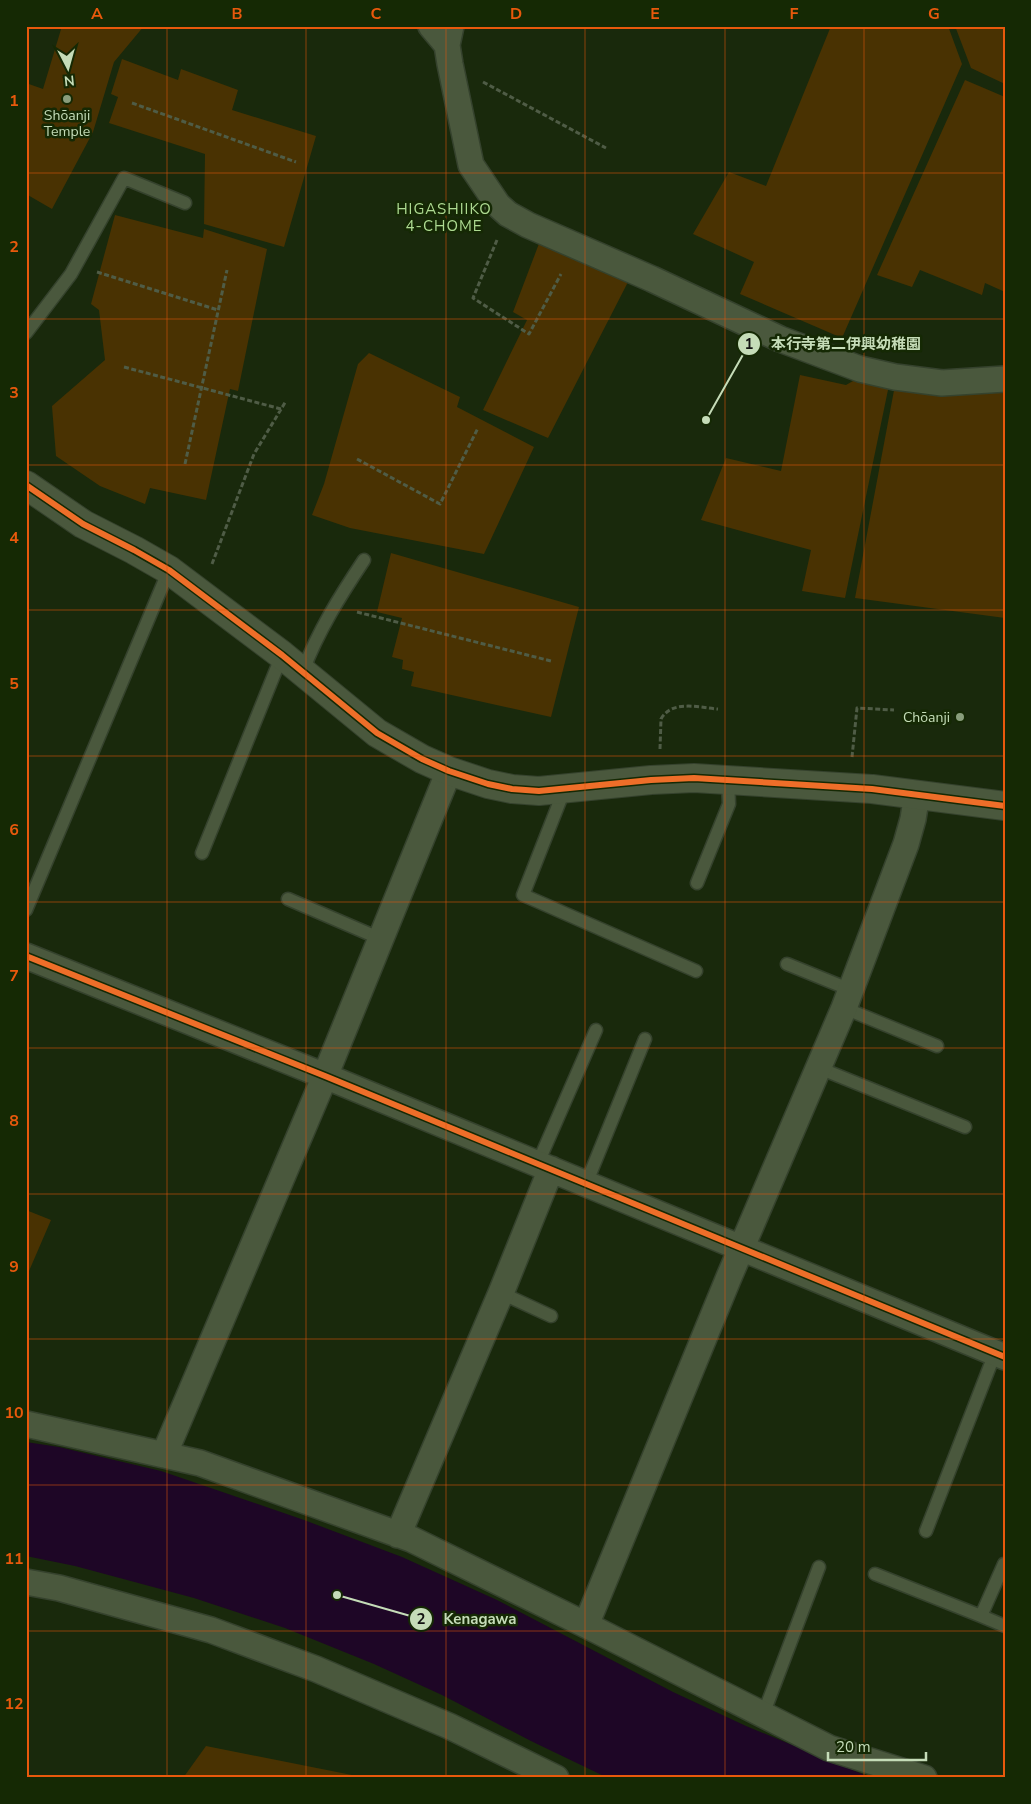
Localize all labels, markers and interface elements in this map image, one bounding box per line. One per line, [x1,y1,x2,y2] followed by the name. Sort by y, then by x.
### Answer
[91,3,103,25] text: A
[231,3,243,25] text: B
[371,3,382,25] text: C
[510,3,522,25] text: D
[650,3,660,25] text: E
[790,3,799,25] text: F
[928,3,940,25] text: G
[42,42,92,92] north arrow
[63,70,76,90] text: N
[9,90,19,112] text: 1
[61,93,73,105] marker: Shōanji Temple
[44,106,90,141] place label: Shōanji Temple
[396,199,492,236] district label: HIGASHIIKO 4-CHOME
[9,236,19,258] text: 2
[736,329,931,359] callout: 本行寺第二伊興幼稚園
[744,334,754,354] text: 1
[771,334,921,354] text: 本行寺第二伊興幼稚園
[9,382,19,404] text: 3
[9,527,19,549] text: 4
[9,673,19,695] text: 5
[903,708,950,727] place label: Chōanji
[954,711,966,723] marker: Chōanji
[9,819,19,841] text: 6
[9,965,19,987] text: 7
[9,1110,19,1132] text: 8
[9,1256,19,1278] text: 9
[4,1402,24,1424] text: 10
[4,1548,24,1570] text: 11
[408,1604,526,1634] callout: Kenagawa
[416,1609,426,1629] text: 2
[444,1609,516,1629] text: Kenagawa
[4,1693,24,1715] text: 12
[828,1729,926,1761] scale bar
[836,1737,871,1757] text: 20 m

